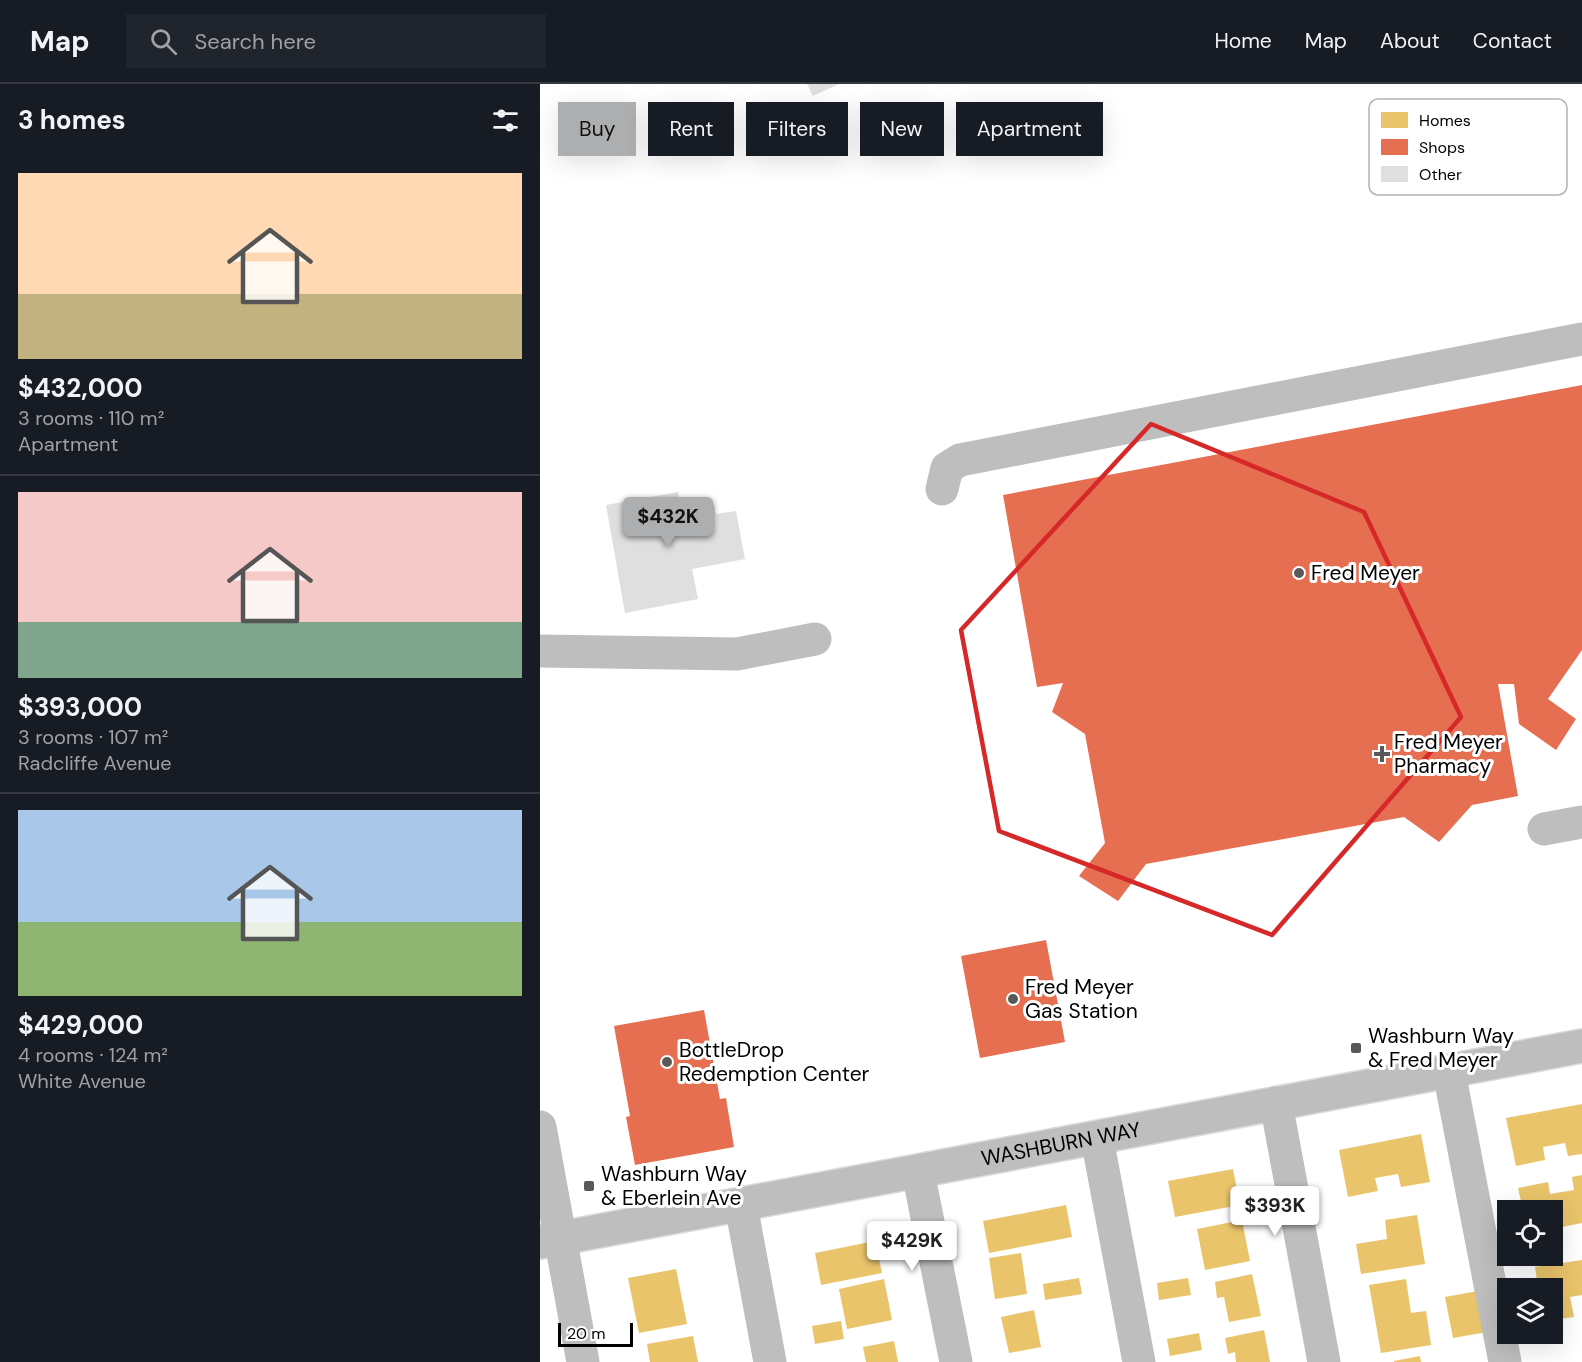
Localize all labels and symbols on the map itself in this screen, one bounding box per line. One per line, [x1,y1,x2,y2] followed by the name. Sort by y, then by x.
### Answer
[1369,99,1567,195] legend
[1419,110,1471,131] text: Homes
[1419,137,1465,158] text: Shops
[1419,164,1462,185] text: Other
[626,497,710,548] pin: $432K
[1311,559,1420,587] place label: Fred Meyer
[1292,566,1306,580] marker: Fred Meyer
[1394,728,1503,780] place label: Fred Meyer Pharmacy
[1375,747,1389,761] marker: Fred Meyer Pharmacy
[1025,973,1138,1025] place label: Fred Meyer Gas Station
[1006,992,1020,1006] marker: Fred Meyer Gas Station
[1368,1022,1514,1074] place label: Washburn Way & Fred Meyer
[679,1036,870,1088] place label: BottleDrop Redemption Center
[1349,1041,1363,1055] marker: Washburn Way & Fred Meyer
[660,1055,674,1069] marker: BottleDrop Redemption Center
[979,1115,1143,1173] street label: WASHBURN WAY
[601,1160,747,1212] place label: Washburn Way & Eberlein Ave
[582,1179,596,1193] marker: Washburn Way & Eberlein Ave
[1233,1186,1317,1237] pin: $393K
[870,1221,954,1272] pin: $429K
[558,1320,633,1348] scale bar

